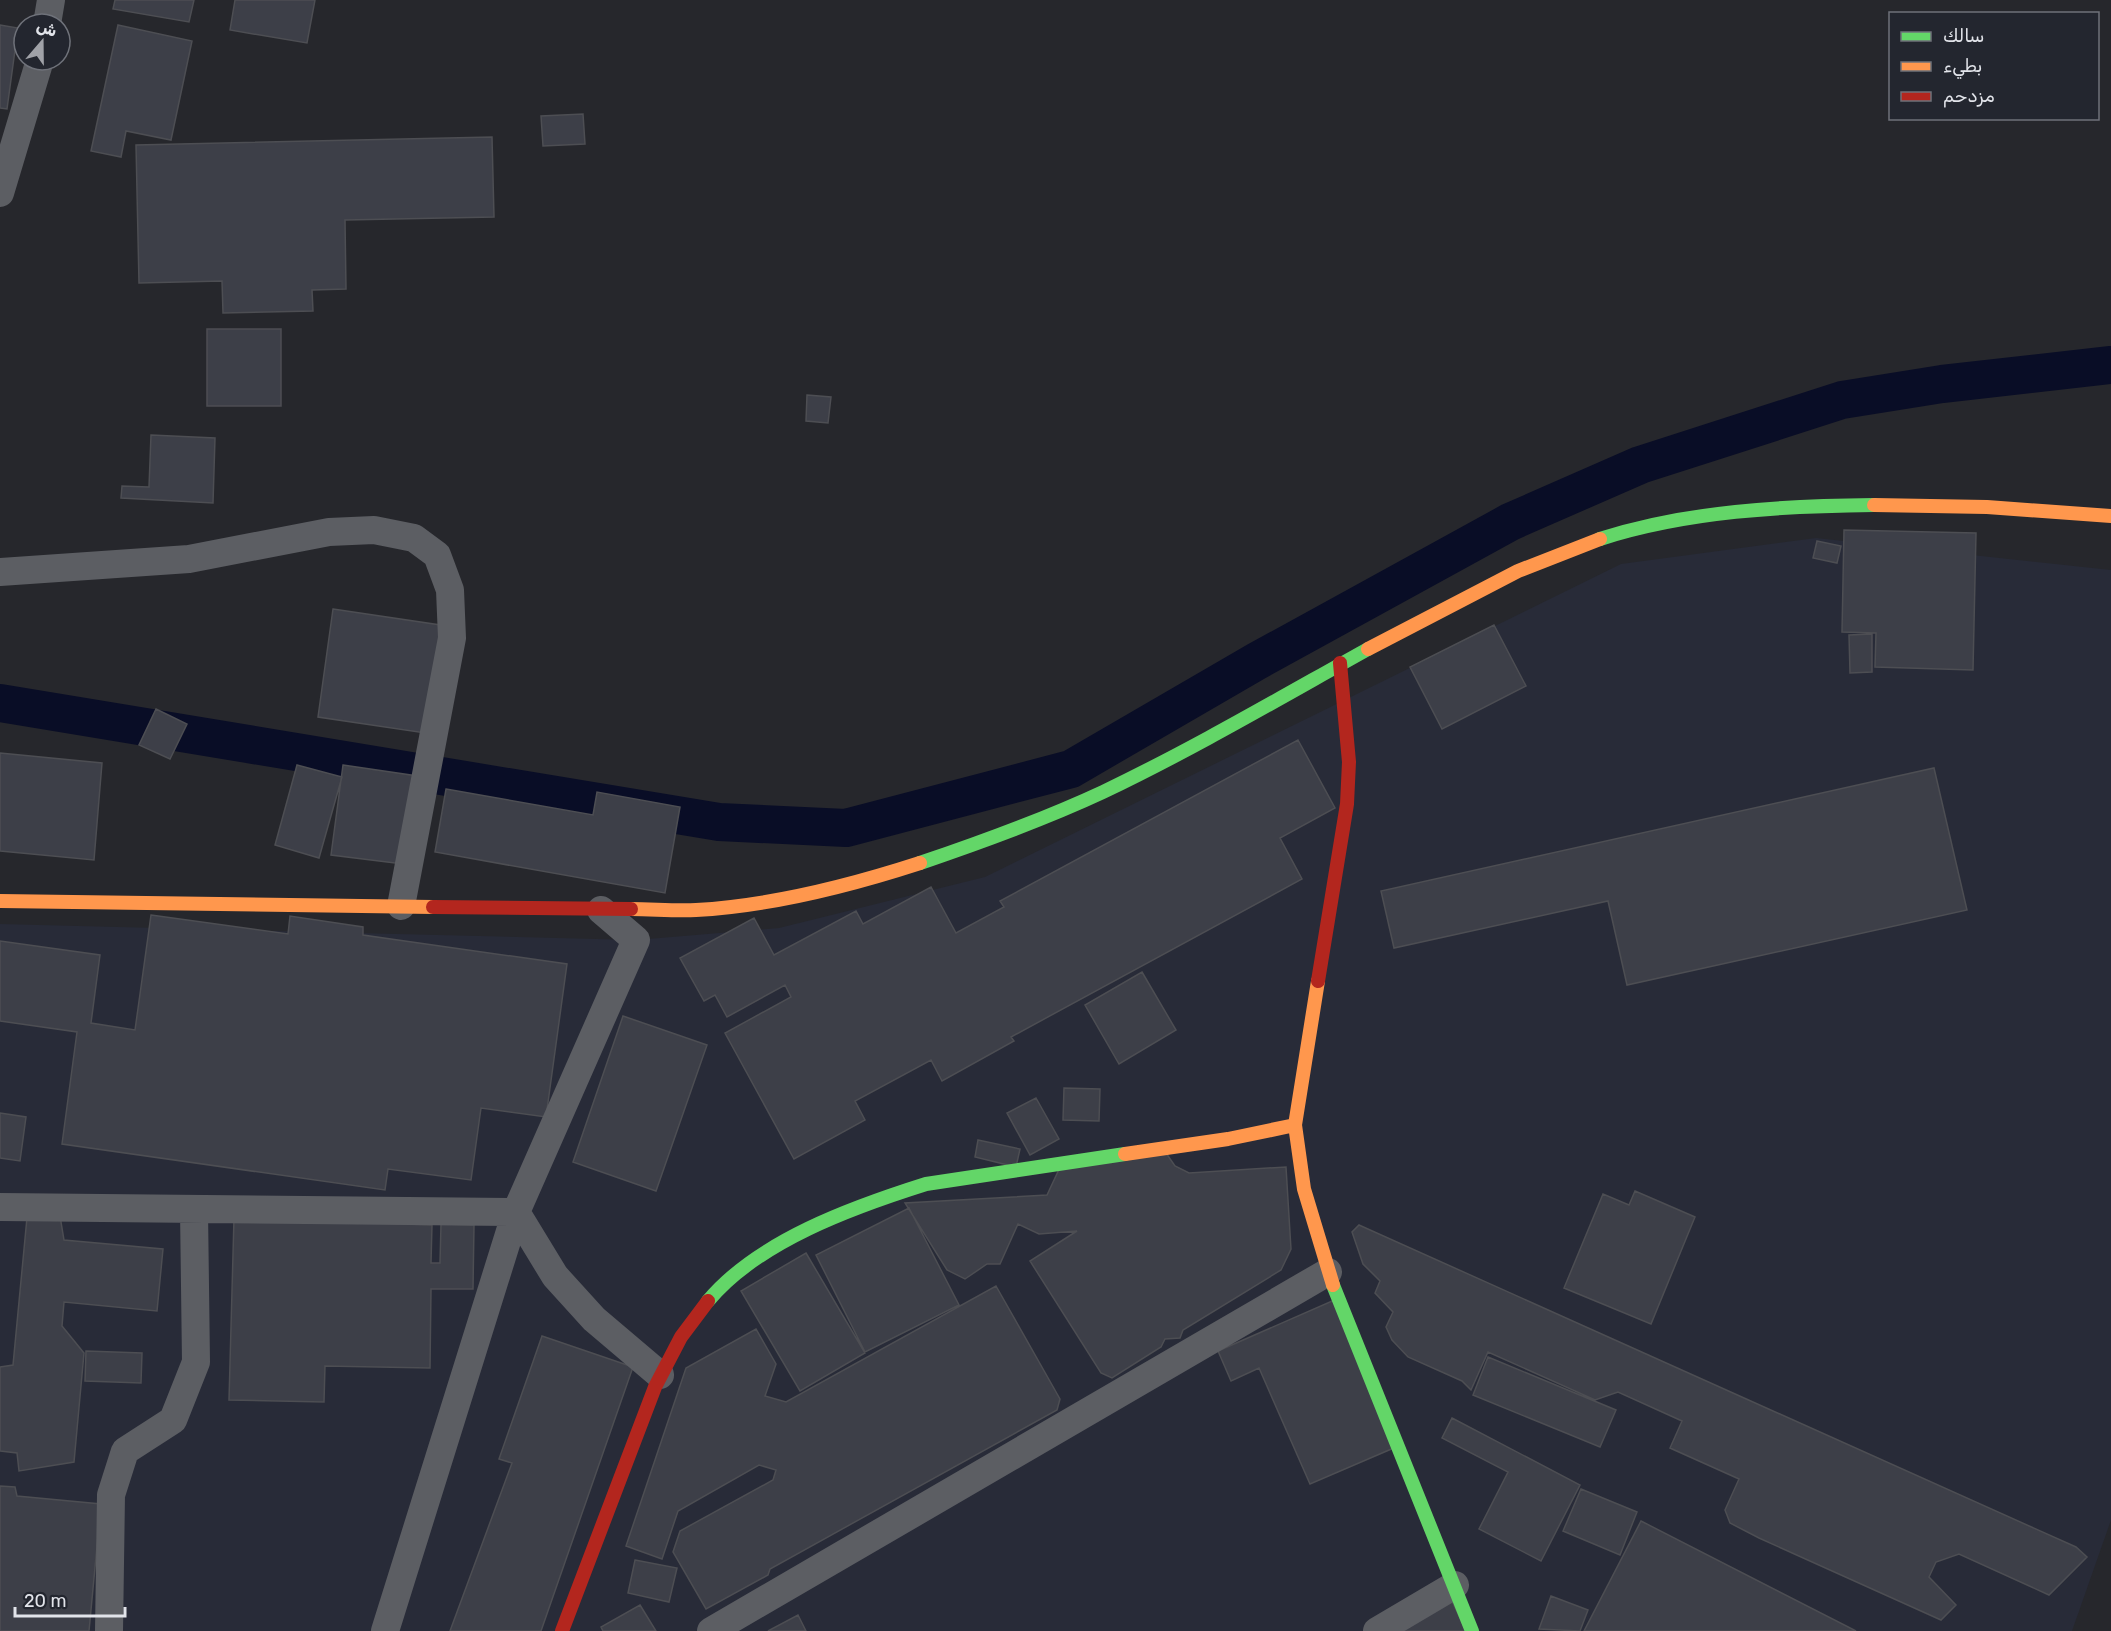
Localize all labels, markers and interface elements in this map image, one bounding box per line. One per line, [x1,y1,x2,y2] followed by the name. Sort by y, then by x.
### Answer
[12,12,72,72] north arrow
[1889,12,2099,120] legend
[34,16,60,41] text: ش
[1943,25,1984,47] text: سالك
[1943,55,1982,79] text: بطيء
[1943,85,1995,108] text: مزدحم
[15,1580,124,1618] scale bar
[24,1590,66,1612] text: 20 m

